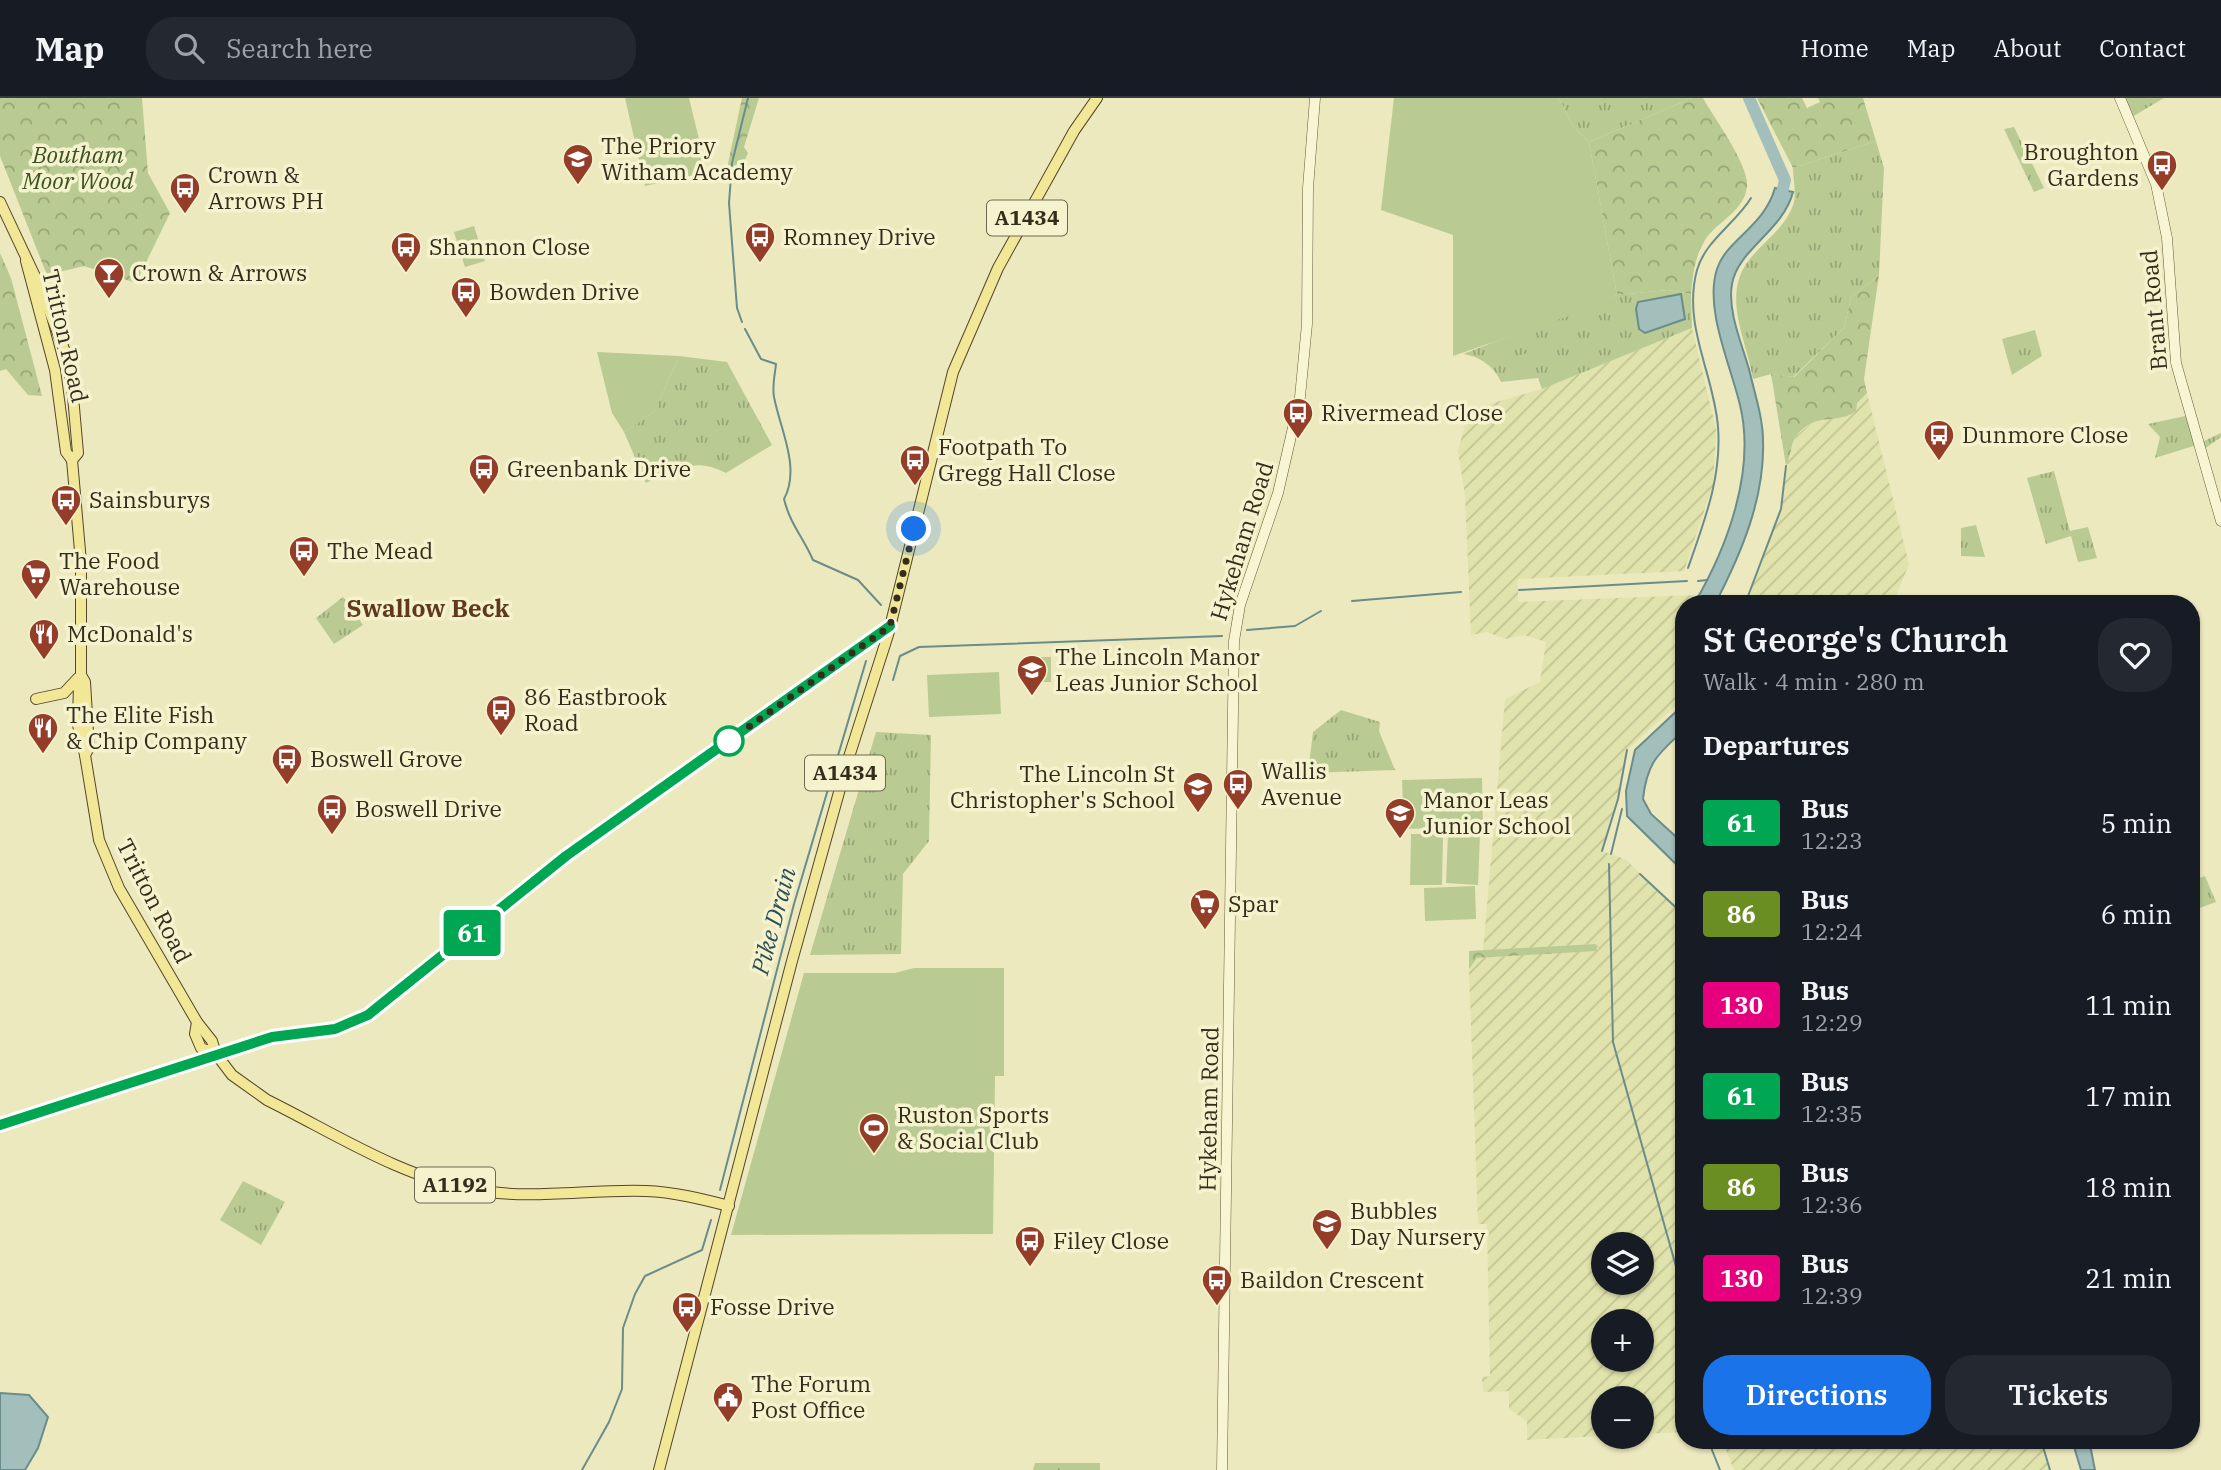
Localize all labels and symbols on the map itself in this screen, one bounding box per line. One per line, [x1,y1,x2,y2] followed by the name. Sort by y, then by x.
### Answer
[601,130,793,186] place label: The Priory Witham Academy
[2024,136,2139,192] place label: Broughton Gardens
[21,139,134,195] park label: Boutham Moor Wood
[561,142,595,186] school or university icon: The Priory Witham Academy
[2145,148,2179,192] bus stop icon: Broughton Gardens
[208,159,324,215] place label: Crown & Arrows PH
[168,171,202,215] bus stop icon: Crown & Arrows PH
[987,200,1067,236] road number: A1434
[743,220,777,264] bus stop icon: Romney Drive
[783,221,936,251] place label: Romney Drive
[389,230,423,274] bus stop icon: Shannon Close
[429,231,590,261] place label: Shannon Close
[2133,248,2173,372] street label: Brant Road
[92,256,126,300] bar icon: Crown & Arrows
[132,257,307,287] place label: Crown & Arrows
[36,266,96,405] street label: Tritton Road
[449,275,483,319] bus stop icon: Bowden Drive
[489,276,639,306] place label: Bowden Drive
[1281,396,1315,440] bus stop icon: Rivermead Close
[1321,397,1503,427] place label: Rivermead Close
[1922,418,1956,462] bus stop icon: Dunmore Close
[1962,419,2128,449] place label: Dunmore Close
[938,431,1116,487] place label: Footpath To Gregg Hall Close
[898,443,932,487] bus stop icon: Footpath To Gregg Hall Close
[467,452,501,496] bus stop icon: Greenbank Drive
[507,453,691,483] place label: Greenbank Drive
[1203,458,1279,624] street label: Hykeham Road
[49,483,83,527] bus stop icon: Sainsburys
[89,484,210,514] place label: Sainsburys
[896,511,931,546] your location
[287,534,321,578] bus stop icon: The Mead
[327,535,433,565] place label: The Mead
[59,545,180,601] place label: The Food Warehouse
[19,557,53,601] supermarket icon: The Food Warehouse
[347,592,510,624] district label: Swallow Beck
[27,617,61,661] restaurant icon: McDonald's
[67,618,193,648] place label: McDonald's
[1055,641,1260,697] place label: The Lincoln Manor Leas Junior School
[1015,653,1049,697] school or university icon: The Lincoln Manor Leas Junior School
[524,681,668,737] place label: 86 Eastbrook Road
[484,693,518,737] bus stop icon: 86 Eastbrook Road
[66,699,247,755] place label: The Elite Fish & Chip Company
[26,711,60,755] restaurant icon: The Elite Fish & Chip Company
[714,726,744,756] unlabelled marker
[270,742,304,786] bus stop icon: Boswell Grove
[310,743,463,773] place label: Boswell Grove
[1261,755,1342,811] place label: Wallis Avenue
[805,756,885,790] road number: A1434
[950,758,1175,814] place label: The Lincoln St Christopher's School
[1221,767,1255,811] bus stop icon: Wallis Avenue
[1181,770,1215,814] school or university icon: The Lincoln St Christopher's School
[1423,784,1571,840] place label: Manor Leas Junior School
[315,792,349,836] bus stop icon: Boswell Drive
[355,793,502,823] place label: Boswell Drive
[1383,796,1417,840] school or university icon: Manor Leas Junior School
[111,833,199,968] street label: Tritton Road
[743,863,803,979] water label: Pike Drain
[1188,887,1222,931] supermarket icon: Spar
[1228,888,1279,918] place label: Spar
[440,910,504,956] line badge: 61
[1192,1026,1224,1192] street label: Hykeham Road
[897,1099,1049,1155] place label: Ruston Sports & Social Club
[857,1111,891,1155] sports icon: Ruston Sports & Social Club
[415,1168,495,1202] road number: A1192
[1350,1195,1486,1251] place label: Bubbles Day Nursery
[1310,1207,1344,1251] school or university icon: Bubbles Day Nursery
[1013,1224,1047,1268] bus stop icon: Filey Close
[1053,1225,1169,1255] place label: Filey Close
[1200,1263,1234,1307] bus stop icon: Baildon Crescent
[1240,1264,1424,1294] place label: Baildon Crescent
[670,1290,704,1334] bus stop icon: Fosse Drive
[710,1291,834,1321] place label: Fosse Drive
[751,1368,871,1424] place label: The Forum Post Office
[711,1380,745,1424] public building icon: The Forum Post Office

